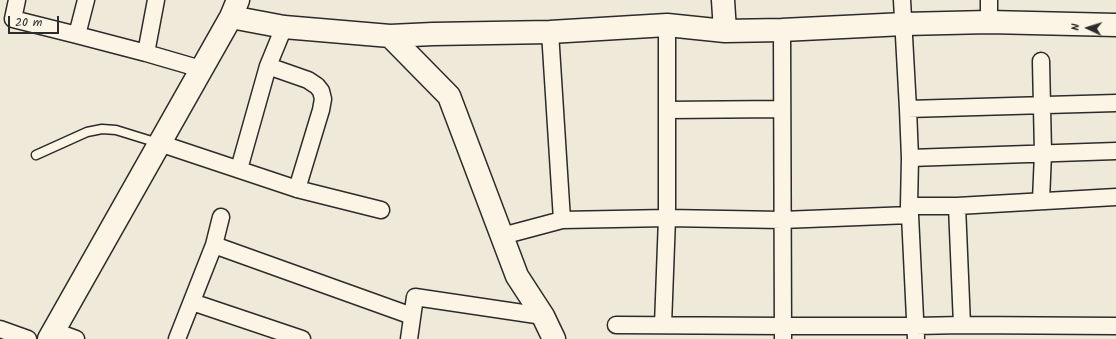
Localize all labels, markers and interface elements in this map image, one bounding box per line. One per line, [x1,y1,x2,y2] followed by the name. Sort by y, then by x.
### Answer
[10,8,61,34] scale bar
[1068,8,1108,48] north arrow
[15,13,42,32] text: 20 m
[1067,23,1085,31] text: N

